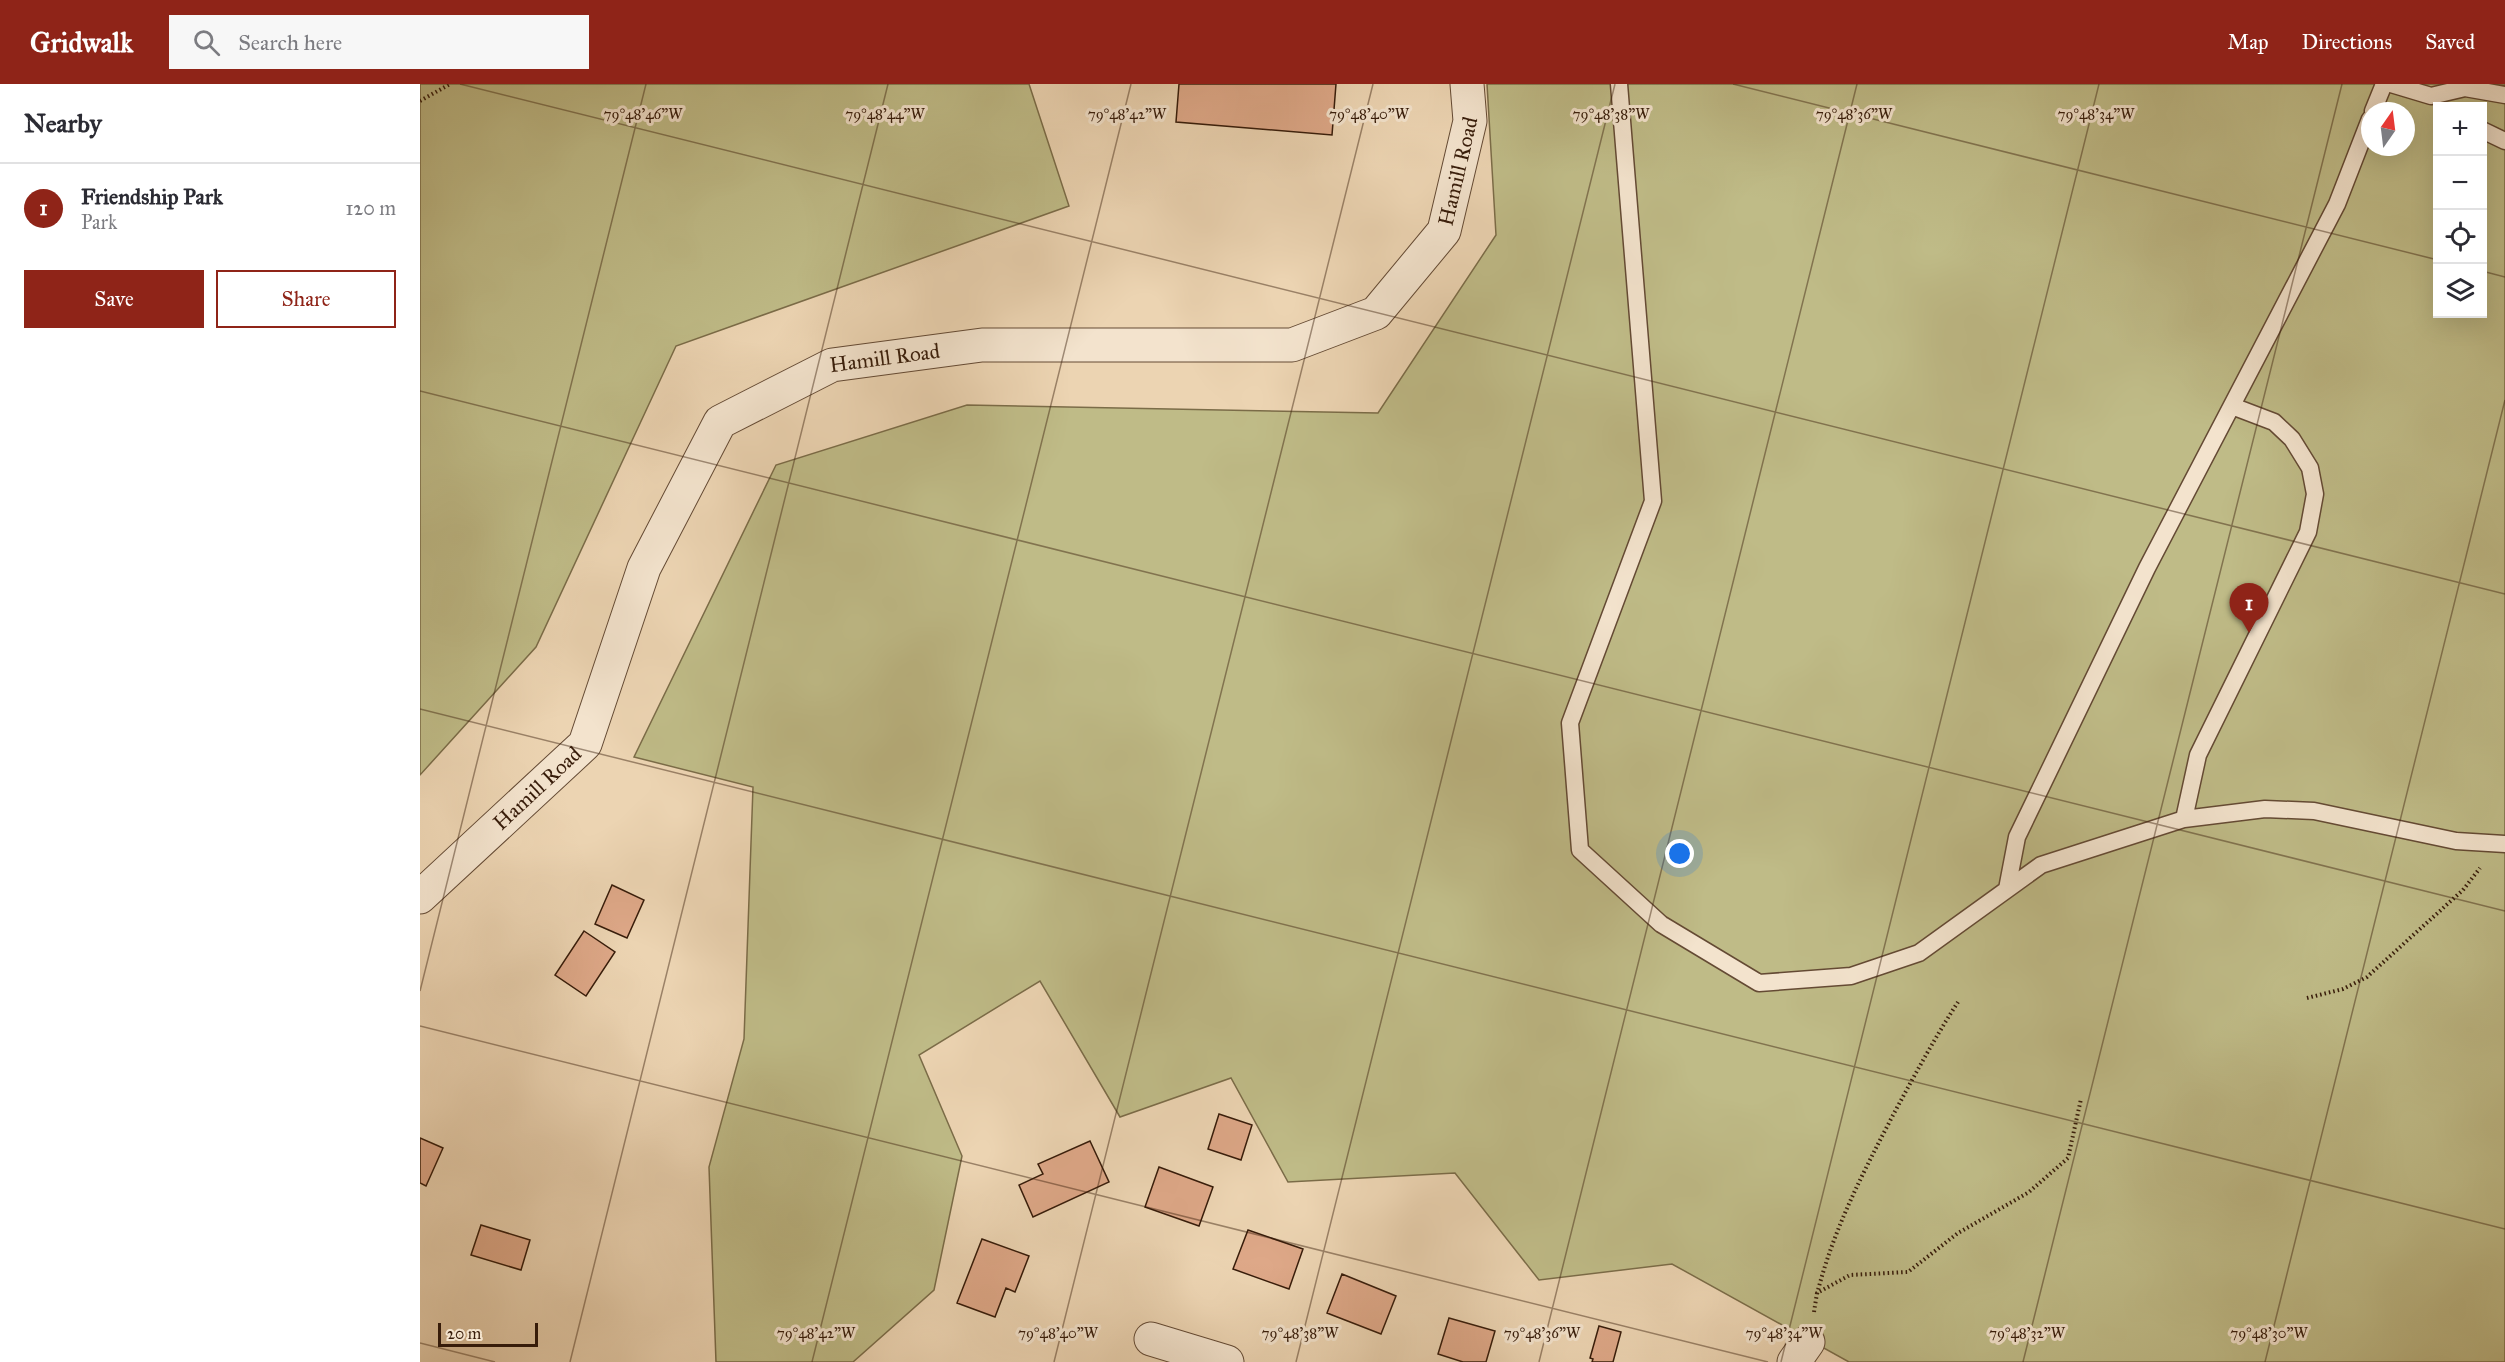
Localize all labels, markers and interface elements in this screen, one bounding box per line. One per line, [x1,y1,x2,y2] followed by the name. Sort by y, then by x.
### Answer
[169,15,589,69] search box
[30,25,133,60] text: Gridwalk
[190,26,223,59] icon: search
[238,29,342,56] text: Search here
[2228,29,2269,55] text: Map
[2302,29,2392,55] text: Directions
[2425,29,2475,55] text: Saved
[2361,102,2415,156] north arrow
[2433,102,2487,318] map controls
[2433,102,2487,156] button: +
[604,105,683,123] text: 79°48'46"W
[845,105,926,123] text: 79°48'44"W
[1088,105,1167,123] text: 79°48'42"W
[1329,105,1410,123] text: 79°48'40"W
[1573,105,1650,123] text: 79°48'38"W
[1816,105,1893,123] text: 79°48'36"W
[2057,105,2135,123] text: 79°48'34"W
[24,107,102,139] text: Nearby
[1433,114,1484,228] street label: Hamill Road
[2433,156,2487,210] button: −
[81,183,223,210] text: Friendship Park
[40,196,47,220] text: 1
[345,196,396,220] text: 120 m
[81,210,117,234] text: Park
[2433,210,2487,264] button: locate
[2433,264,2487,318] button: layers
[24,270,204,328] button: Save
[216,270,396,328] button: Share
[828,338,942,378] street label: Hamill Road
[2230,584,2268,633] pin: 1
[488,741,587,836] street label: Hamill Road
[1665,839,1694,868] your location
[438,1320,538,1348] scale bar
[447,1324,481,1343] text: 20 m
[777,1324,856,1342] text: 79°48'42"W
[1018,1324,1099,1342] text: 79°48'40"W
[1262,1324,1339,1342] text: 79°48'38"W
[1504,1324,1581,1342] text: 79°48'36"W
[1745,1324,1823,1342] text: 79°48'34"W
[1989,1324,2066,1342] text: 79°48'32"W
[2230,1324,2309,1342] text: 79°48'30"W

